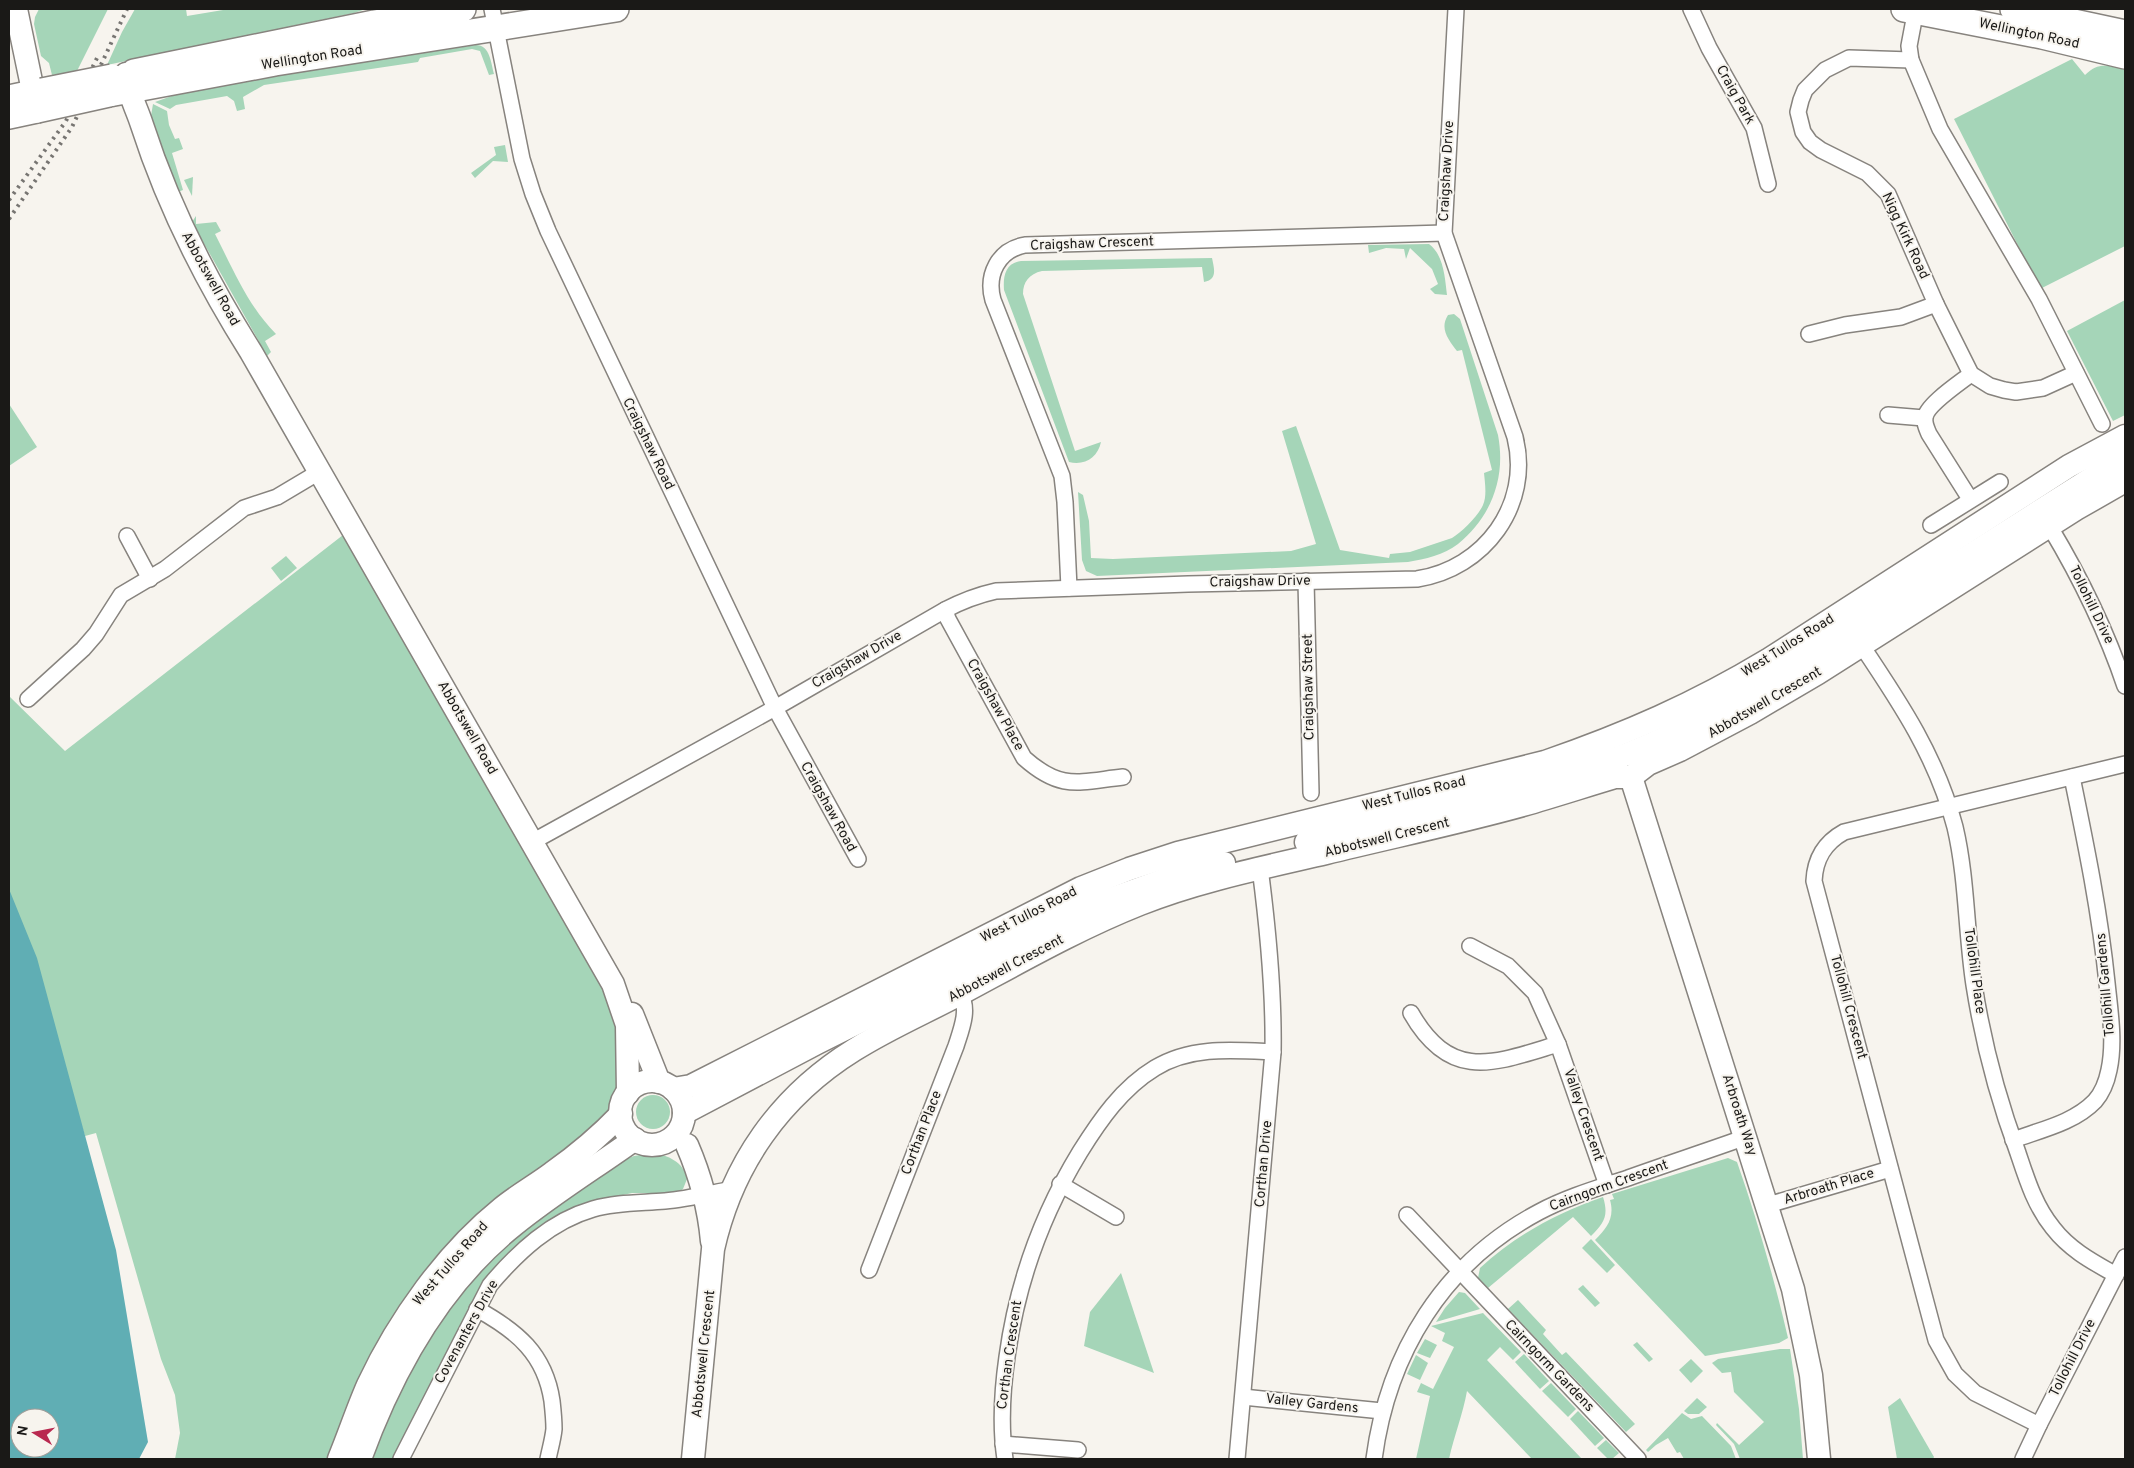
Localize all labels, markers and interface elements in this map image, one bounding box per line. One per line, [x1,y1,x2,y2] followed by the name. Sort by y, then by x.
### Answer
[1977,15,2081,53] street label: Wellington Road
[260,42,364,74] street label: Wellington Road
[1712,62,1758,128] street label: Craig Park
[1436,120,1458,222] street label: Craigshaw Drive
[1877,190,1933,282] street label: Nigg Kirk Road
[177,229,243,329] street label: Abbotswell Road
[1030,233,1154,255] street label: Craigshaw Crescent
[618,395,678,493] street label: Craigshaw Road
[2065,563,2117,647] street label: Tollohill Drive
[1209,573,1311,591] street label: Craigshaw Drive
[1739,611,1837,681] street label: West Tullos Road
[809,627,905,693] street label: Craigshaw Drive
[1300,634,1318,740] street label: Craigshaw Street
[963,656,1027,754] street label: Craigshaw Place
[1705,664,1825,742] street label: Abbotswell Crescent
[433,678,501,778] street label: Abbotswell Road
[796,759,860,855] street label: Craigshaw Road
[1360,773,1468,815] street label: West Tullos Road
[1323,814,1451,862] street label: Abbotswell Crescent
[978,883,1080,947] street label: West Tullos Road
[1960,927,1988,1015] street label: Tollohill Place
[945,931,1067,1007] street label: Abbotswell Crescent
[2093,932,2119,1038] street label: Tollohill Gardens
[1826,953,1870,1061] street label: Tollohill Crescent
[1559,1067,1607,1163] street label: Valley Crescent
[1718,1072,1760,1158] street label: Arbroath Way
[898,1088,946,1178] street label: Corthan Place
[1252,1120,1276,1208] street label: Corthan Drive
[1547,1157,1671,1215] street label: Cairngorm Crescent
[1782,1165,1876,1209] street label: Arbroath Place
[410,1218,492,1310] street label: West Tullos Road
[431,1277,503,1387] street label: Covenanters Drive
[689,1289,719,1419] street label: Abbotswell Crescent
[994,1299,1026,1411] street label: Corthan Crescent
[1501,1316,1597,1416] street label: Cairngorm Gardens
[2046,1316,2100,1400] street label: Tollohill Drive
[1265,1391,1359,1417] street label: Valley Gardens
[10,1408,60,1458] north arrow
[14,1425,33,1437] text: N

